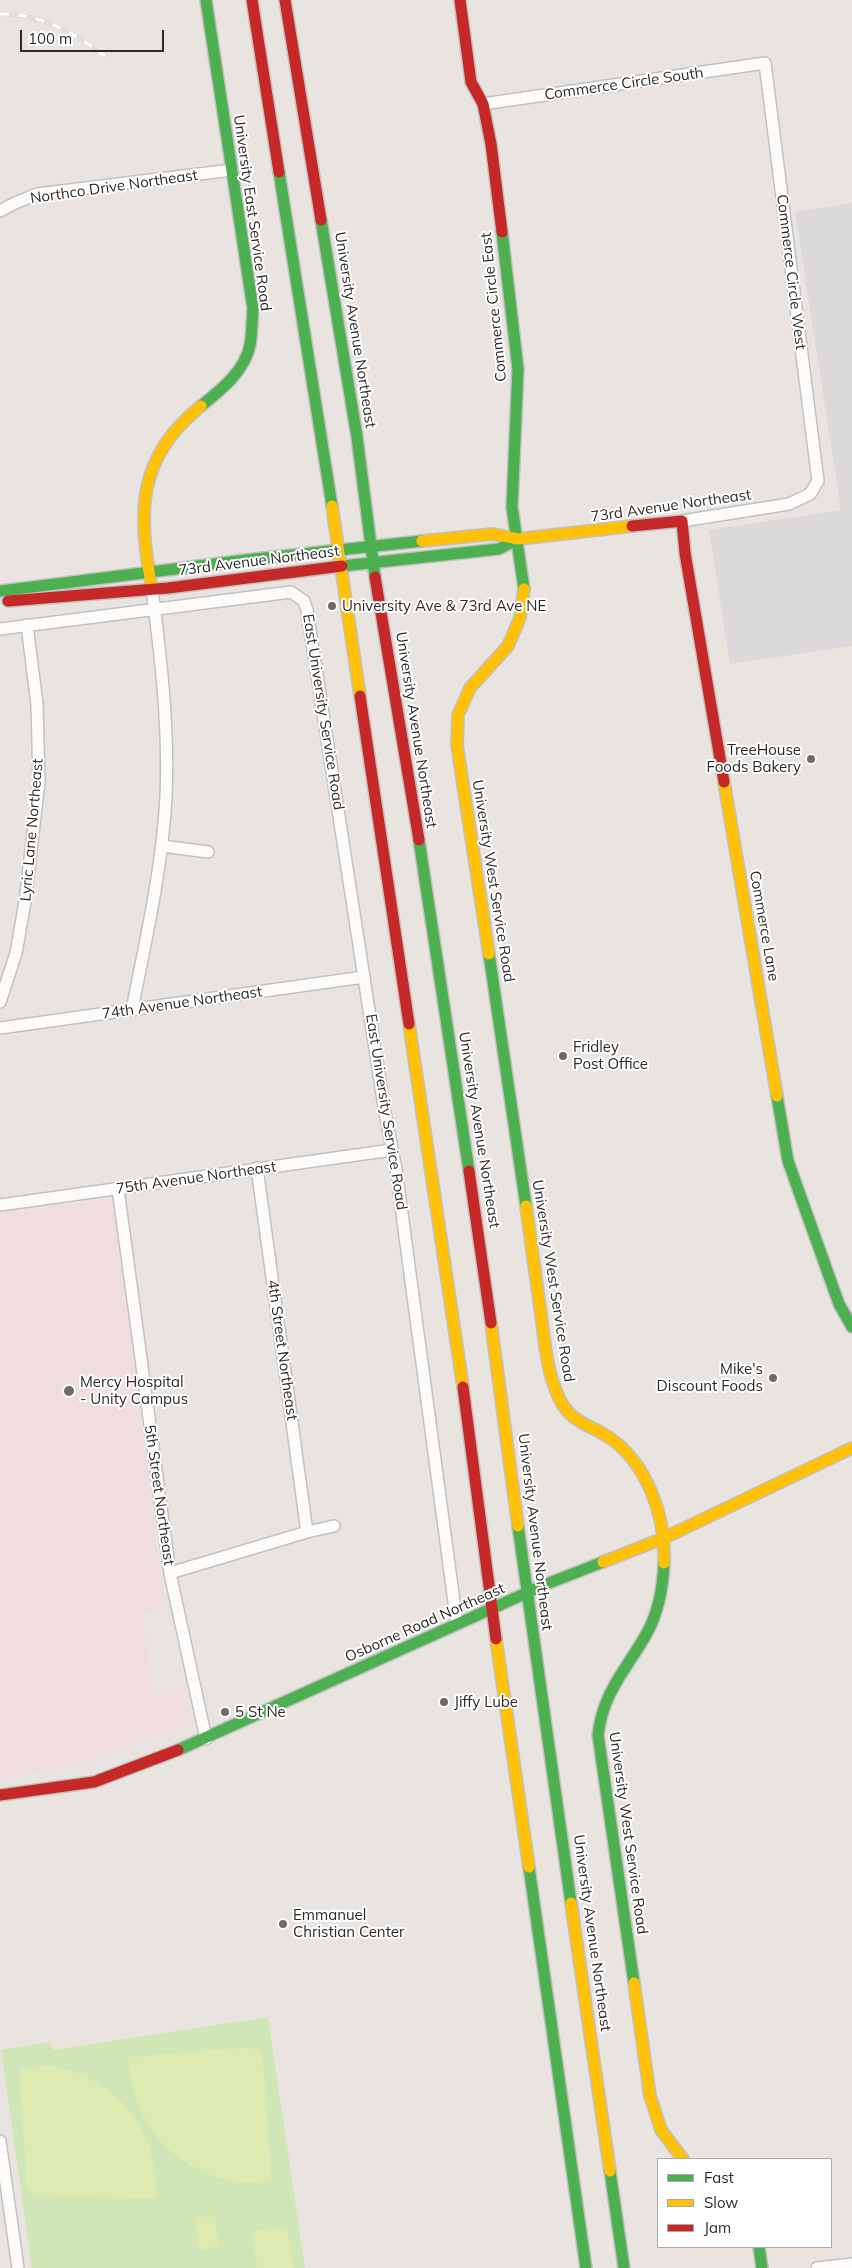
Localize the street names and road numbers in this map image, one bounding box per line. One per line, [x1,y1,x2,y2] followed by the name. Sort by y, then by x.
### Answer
[543,64,705,104] street label: Commerce Circle South
[229,114,275,312] street label: University East Service Road
[29,166,199,208] street label: Northco Drive Northeast
[773,193,809,351] street label: Commerce Circle West
[331,231,379,429] street label: University Avenue Northeast
[477,231,511,383] street label: Commerce Circle East
[590,486,752,526] street label: 73rd Avenue Northeast
[178,542,340,580] street label: 73rd Avenue Northeast
[299,613,347,811] street label: East University Service Road
[392,631,440,829] street label: University Avenue Northeast
[17,758,47,902] street label: Lyric Lane Northeast
[468,779,518,983] street label: University West Service Road
[745,869,783,983] street label: Commerce Lane
[101,983,263,1023] street label: 74th Avenue Northeast
[362,1013,410,1211] street label: East University Service Road
[455,1031,503,1229] street label: University Avenue Northeast
[115,1158,277,1198] street label: 75th Avenue Northeast
[528,1179,578,1383] street label: University West Service Road
[263,1279,301,1421] street label: 4th Street Northeast
[140,1424,178,1566] street label: 5th Street Northeast
[514,1432,556,1632] street label: University Avenue Northeast
[342,1580,508,1666] street label: Osborne Road Northeast
[605,1731,651,1935] street label: University West Service Road
[569,1833,615,2033] street label: University Avenue Northeast

